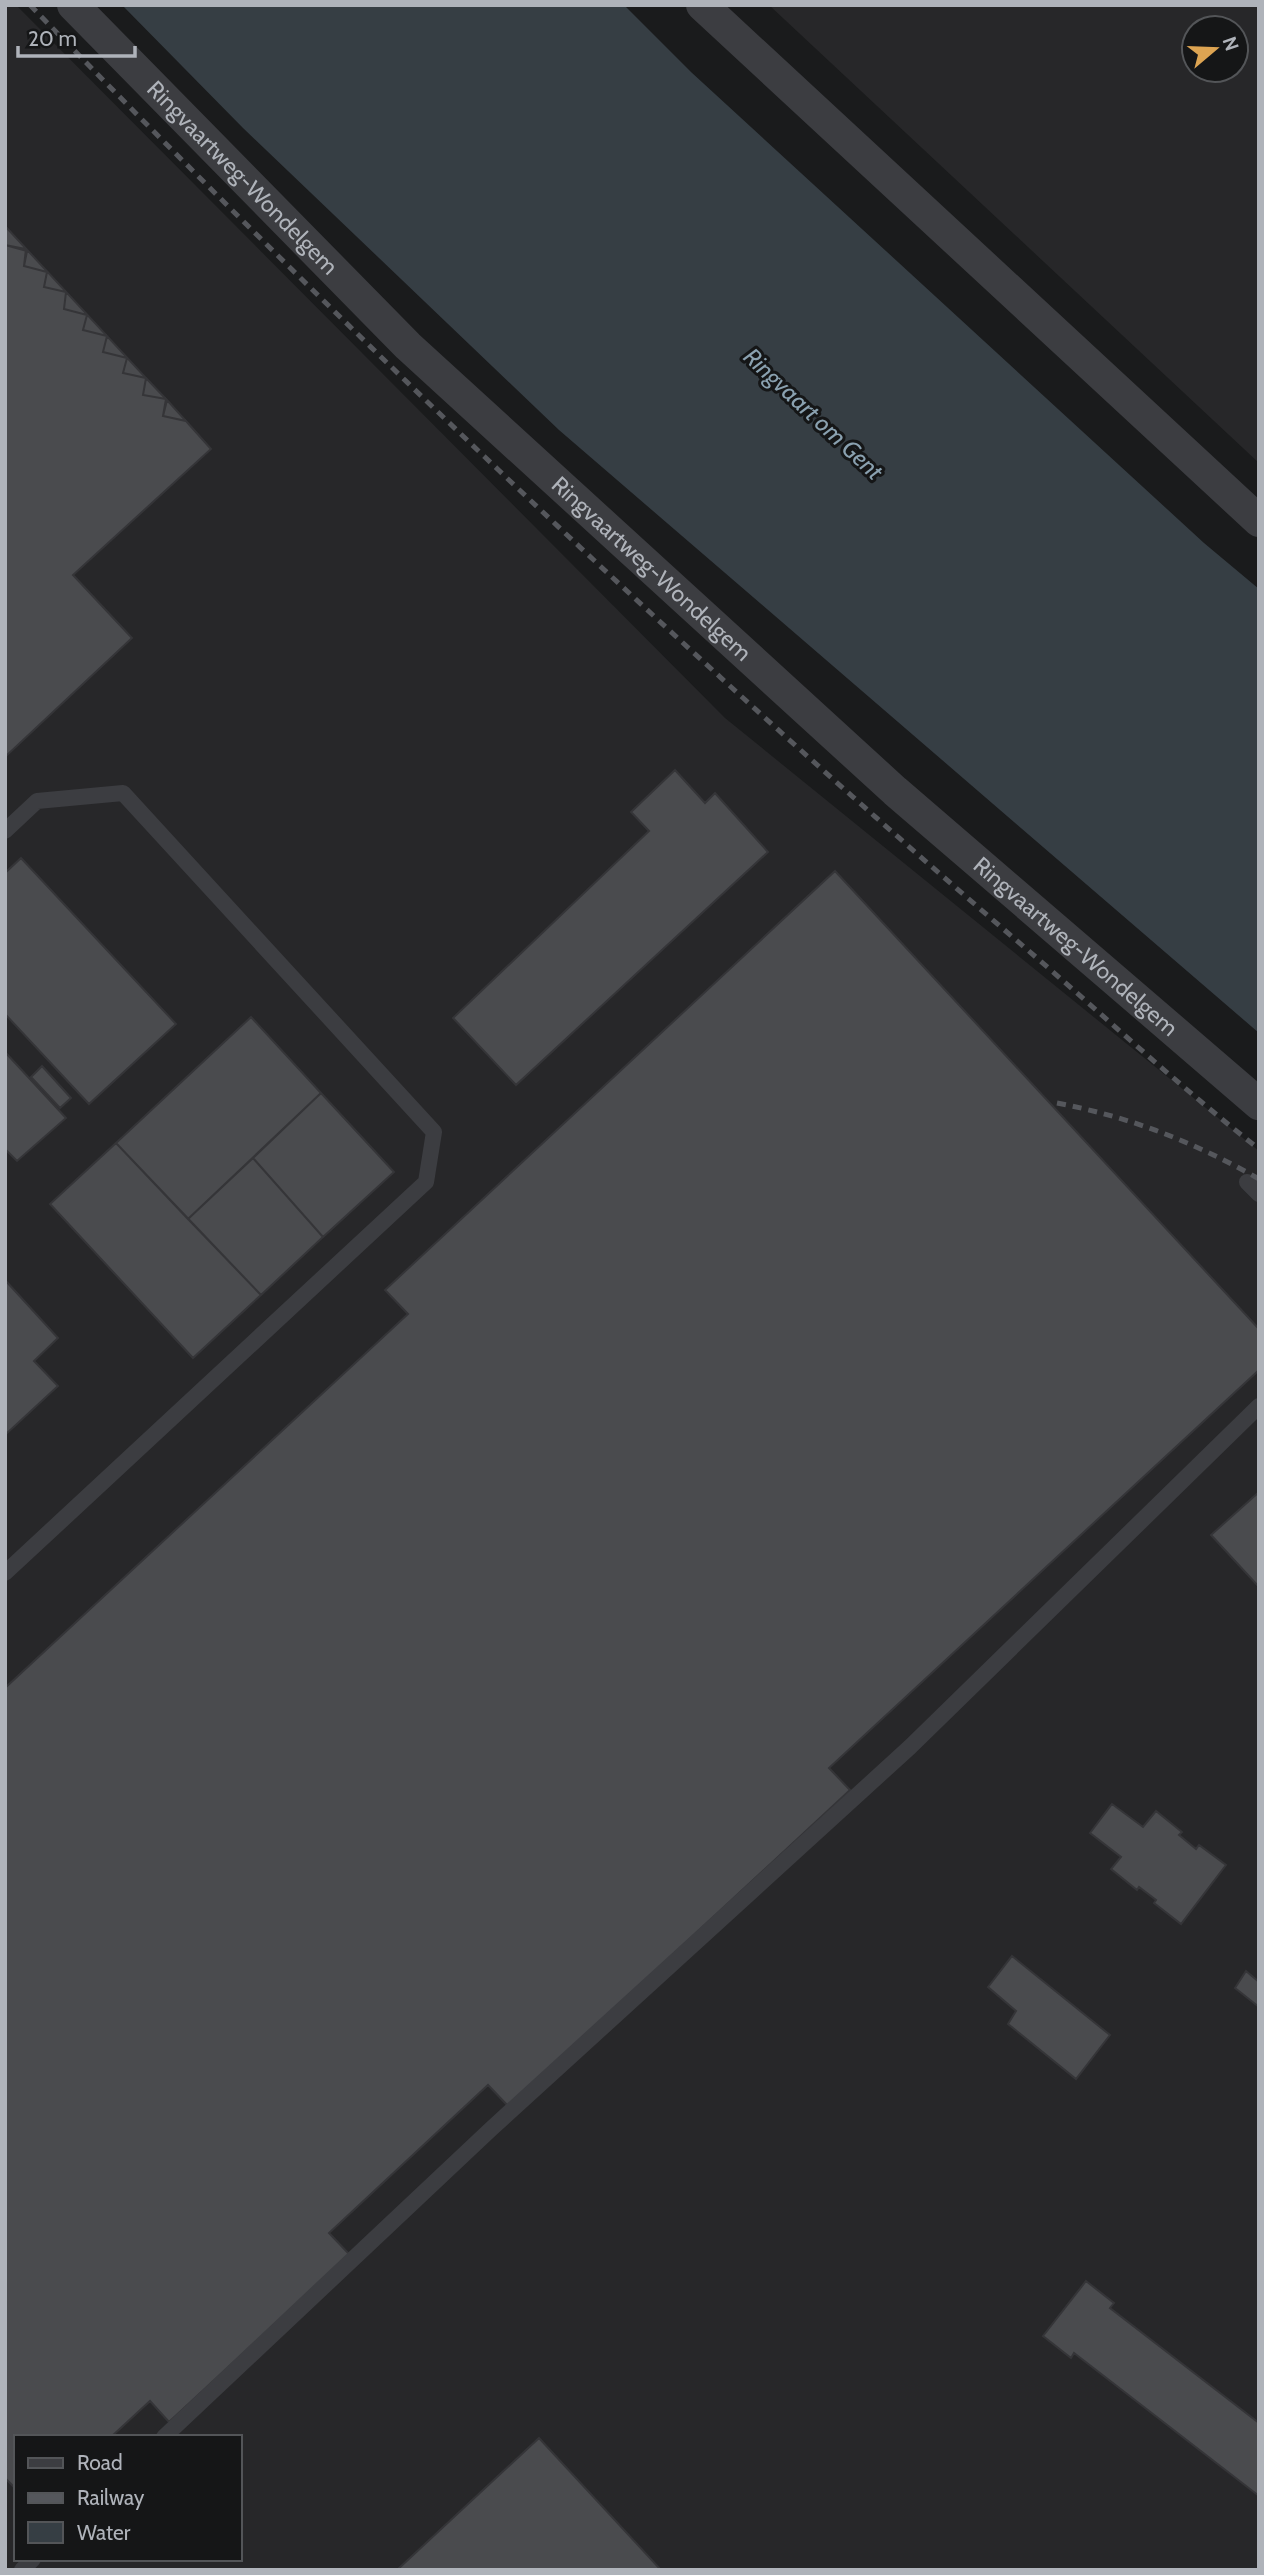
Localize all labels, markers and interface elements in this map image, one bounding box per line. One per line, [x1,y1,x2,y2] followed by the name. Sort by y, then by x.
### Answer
[18,14,135,58] scale bar
[1180,14,1250,84] north arrow
[28,26,77,51] text: 20 m
[1218,34,1244,54] text: N
[141,75,344,280] street label: Ringvaartweg-Wondelgem
[738,342,889,486] water label: Ringvaart om Gent
[546,470,757,667] street label: Ringvaartweg-Wondelgem
[968,851,1184,1042] street label: Ringvaartweg-Wondelgem
[14,2435,242,2561] legend
[77,2450,123,2475] text: Road
[77,2485,145,2510] text: Railway
[77,2520,131,2545] text: Water

